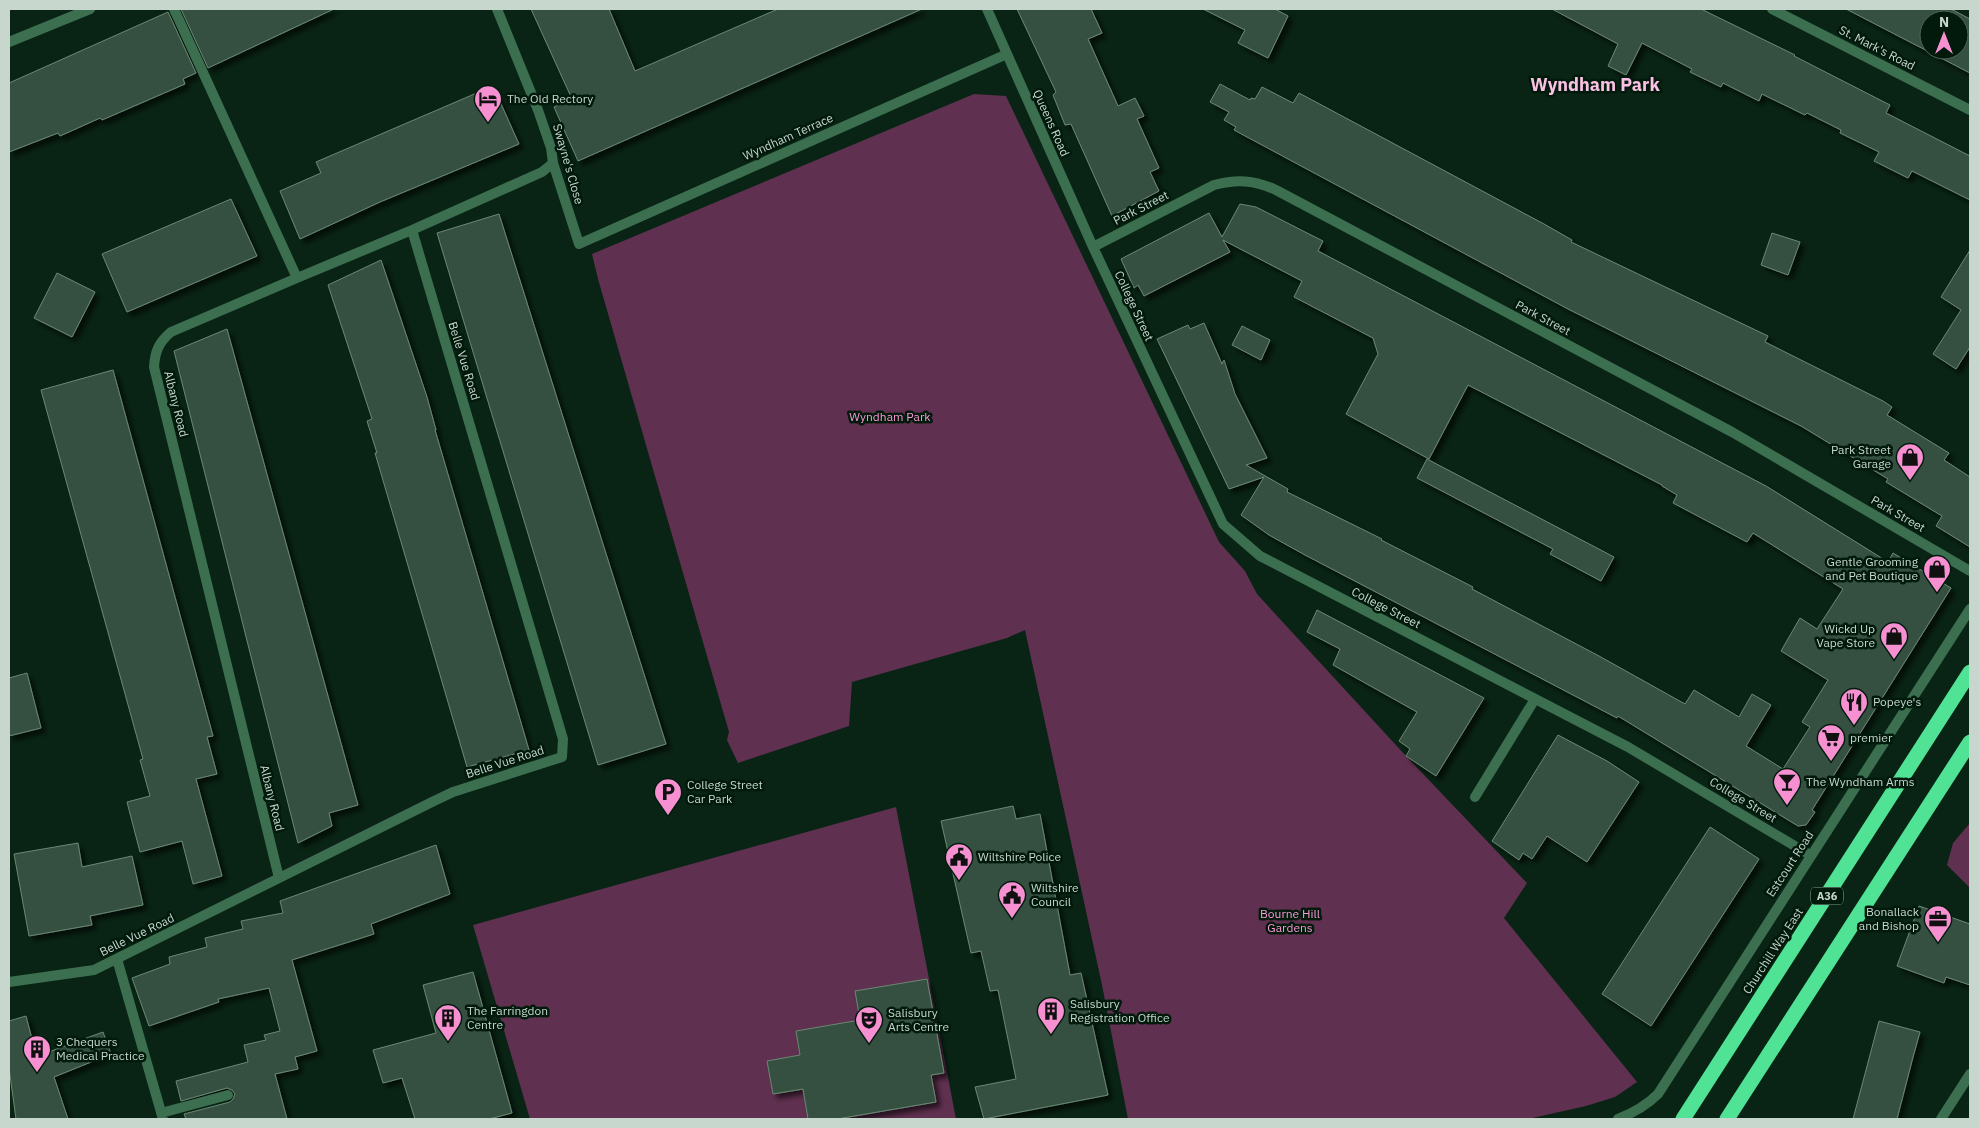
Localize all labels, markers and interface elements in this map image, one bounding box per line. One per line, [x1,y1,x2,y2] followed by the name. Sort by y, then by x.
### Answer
[1919,10,1969,60] north arrow
[1939,13,1949,31] text: N
[1837,22,1918,73] street label: St. Mark's Road
[1530,73,1660,96] district label: Wyndham Park
[473,84,503,123] hotel icon: The Old Rectory
[1030,87,1073,159] street label: Queens Road
[507,91,593,106] place label: The Old Rectory
[740,110,836,163] street label: Wyndham Terrace
[550,122,587,206] street label: Swayne's Close
[1111,187,1171,228] street label: Park Street
[1112,268,1157,343] street label: College Street
[1513,297,1573,338] street label: Park Street
[445,320,484,402] street label: Belle Vue Road
[161,369,192,438] street label: Albany Road
[849,409,931,424] park label: Wyndham Park
[1831,442,1891,471] place label: Park Street Garage
[1895,442,1925,481] shop icon: Park Street Garage
[1868,492,1928,535] street label: Park Street
[1825,554,1919,583] place label: Gentle Grooming and Pet Boutique
[1922,554,1952,593] shop icon: Gentle Grooming and Pet Boutique
[1349,584,1423,631] street label: College Street
[1816,621,1875,650] place label: Wickd Up Vape Store
[1879,621,1909,660] shop icon: Wickd Up Vape Store
[1839,687,1869,726] restaurant icon: Popeye's
[1873,694,1921,709] place label: Popeye's
[1816,723,1846,762] supermarket icon: premier
[1850,730,1893,745] place label: premier
[464,742,546,781] street label: Belle Vue Road
[257,763,288,832] street label: Albany Road
[1772,767,1802,806] bar icon: The Wyndham Arms
[1707,774,1780,826] street label: College Street
[1806,774,1915,789] place label: The Wyndham Arms
[653,777,683,816] parking icon: College Street Car Park
[687,777,763,806] place label: College Street Car Park
[1763,828,1816,899] street label: Estcourt Road
[944,842,974,881] public building icon: Wiltshire Police
[978,849,1062,864] place label: Wiltshire Police
[997,880,1027,919] public building icon: Wiltshire Council
[1031,880,1079,909] place label: Wiltshire Council
[1811,888,1843,904] road number: A36
[1859,904,1920,933] place label: Bonallack and Bishop
[1923,904,1953,943] office icon: Bonallack and Bishop
[1739,905,1806,997] street label: Churchill Way East
[1260,906,1320,935] park label: Bourne Hill Gardens
[97,910,177,959] street label: Belle Vue Road
[1036,996,1066,1035] building icon: Salisbury Registration Office
[1070,996,1170,1025] place label: Salisbury Registration Office
[433,1003,463,1042] building icon: The Farringdon Centre
[467,1003,548,1032] place label: The Farringdon Centre
[854,1005,884,1044] theatre icon: Salisbury Arts Centre
[888,1005,949,1034] place label: Salisbury Arts Centre
[22,1034,52,1073] building icon: 3 Chequers Medical Practice
[56,1034,145,1063] place label: 3 Chequers Medical Practice

